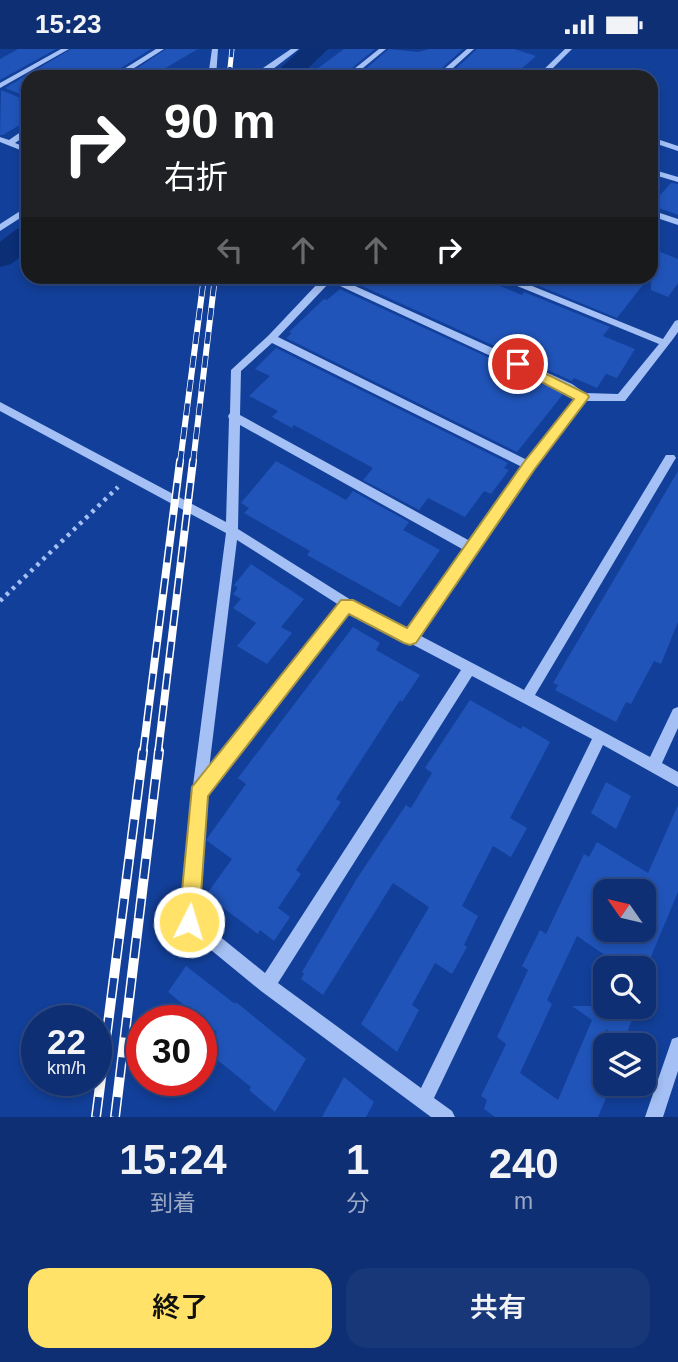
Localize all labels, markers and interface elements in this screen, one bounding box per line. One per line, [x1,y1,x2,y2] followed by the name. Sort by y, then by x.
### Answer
[35,9,102,39] text: 15:23
[164,94,276,148] text: 90 m
[49,98,140,189] icon: right
[164,159,228,195] text: 右折
[211,231,249,269] icon: left
[284,231,322,269] icon: ahead
[357,231,395,269] icon: ahead
[430,231,468,269] icon: right
[488,334,548,394] pin
[499,345,537,383] icon: arrive
[593,879,656,941] north arrow
[593,879,656,1096] map controls
[152,885,226,959] position arrow
[593,956,656,1019] button: search
[126,1005,217,1096] speed limit sign: 30
[47,1022,86,1061] text: 22
[593,1033,656,1096] button: layers
[47,1058,86,1078] text: km/h
[119,1136,227,1183] text: 15:24
[346,1136,369,1183] text: 1
[489,1140,559,1187] text: 240
[514,1188,533,1214] text: m
[150,1190,196,1216] text: 到着
[346,1190,369,1216] text: 分
[28,1268,332,1348] button: 終了
[346,1268,650,1348] button: 共有

